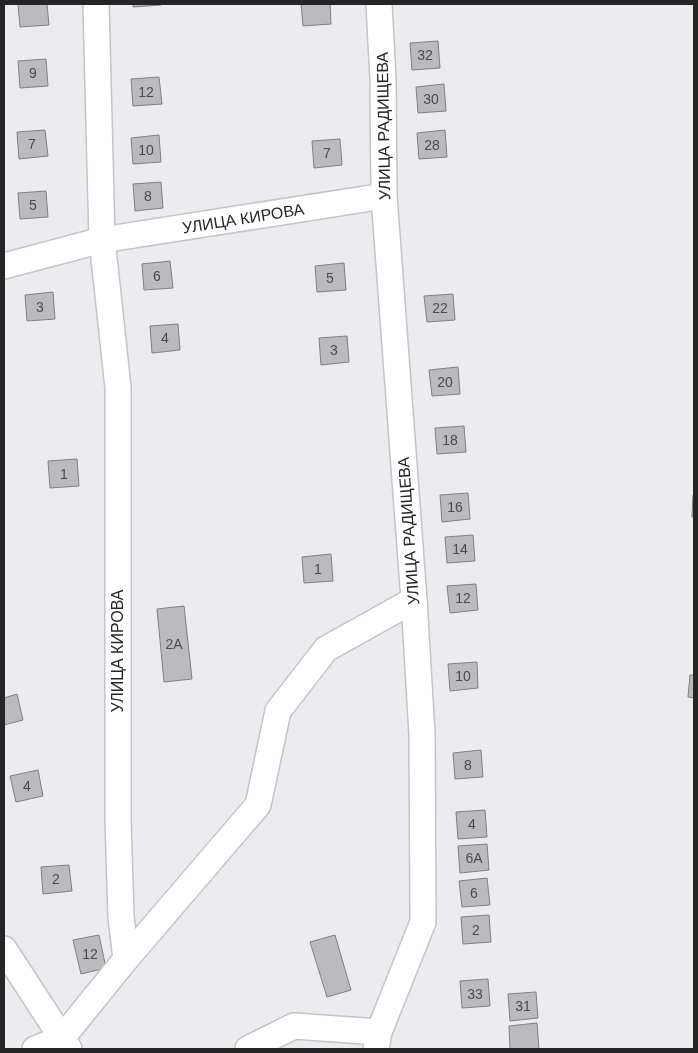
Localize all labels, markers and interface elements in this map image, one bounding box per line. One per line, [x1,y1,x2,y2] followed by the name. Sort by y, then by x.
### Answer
[417,47,433,63] house number: 32
[374,51,393,200] street label: УЛИЦА РАДИЩЕВА
[29,65,37,81] house number: 9
[138,84,154,100] house number: 12
[423,91,439,107] house number: 30
[28,136,36,152] house number: 7
[424,137,440,153] house number: 28
[138,142,154,158] house number: 10
[323,145,331,161] house number: 7
[144,188,152,204] house number: 8
[29,197,37,213] house number: 5
[181,200,305,237] street label: УЛИЦА КИРОВА
[153,268,161,284] house number: 6
[326,270,334,286] house number: 5
[36,299,44,315] house number: 3
[432,300,448,316] house number: 22
[161,330,169,346] house number: 4
[330,342,338,358] house number: 3
[437,374,453,390] house number: 20
[442,432,458,448] house number: 18
[395,456,422,605] street label: УЛИЦА РАДИЩЕВА
[60,466,68,482] house number: 1
[447,499,463,515] house number: 16
[452,541,468,557] house number: 14
[314,561,322,577] house number: 1
[109,589,126,712] street label: УЛИЦА КИРОВА
[455,590,471,606] house number: 12
[165,636,183,652] house number: 2А
[455,668,471,684] house number: 10
[464,757,472,773] house number: 8
[23,778,31,794] house number: 4
[468,816,476,832] house number: 4
[465,850,483,866] house number: 6А
[52,871,60,887] house number: 2
[470,885,478,901] house number: 6
[472,922,480,938] house number: 2
[82,946,98,962] house number: 12
[467,986,483,1002] house number: 33
[515,998,531,1014] house number: 31

